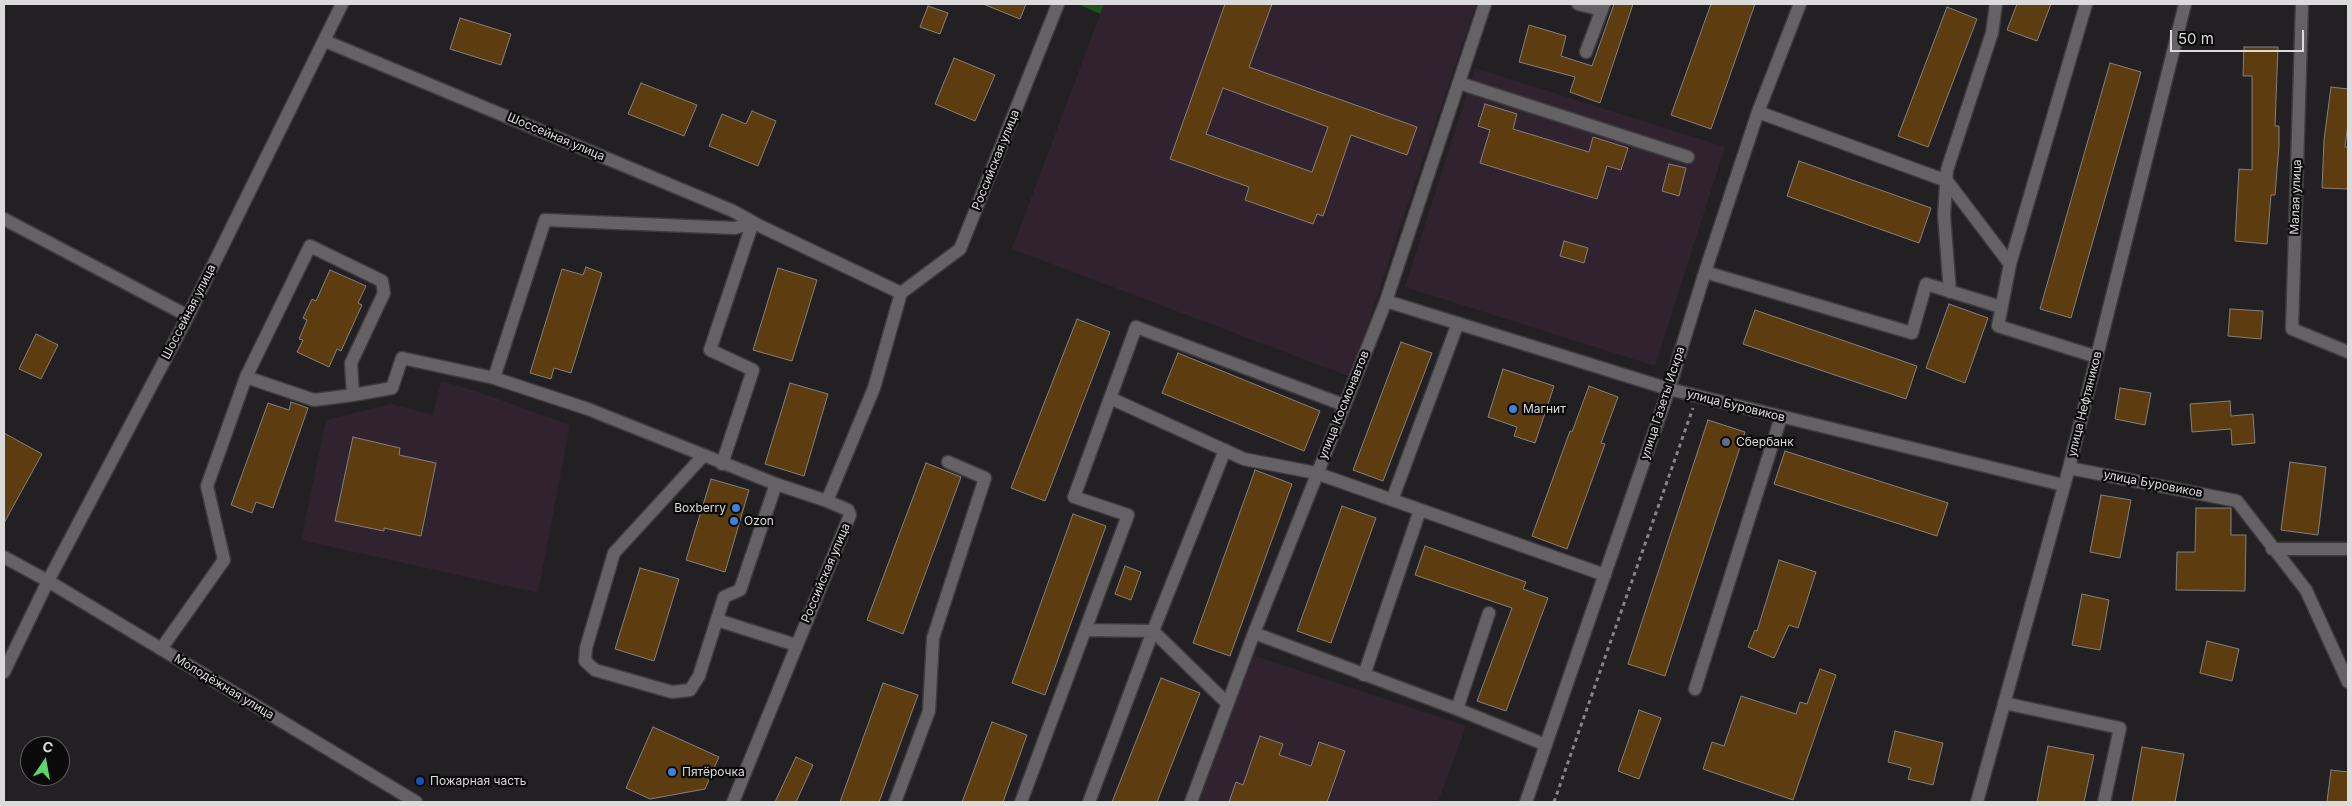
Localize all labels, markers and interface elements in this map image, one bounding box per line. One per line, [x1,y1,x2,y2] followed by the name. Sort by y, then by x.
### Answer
[2172,20,2306,52] scale bar
[2178,29,2214,48] text: 50 m
[969,108,1023,212] street label: Российская улица
[505,110,607,164] street label: Шоссейная улица
[2287,159,2305,235] street label: Малая улица
[159,262,219,362] street label: Шоссейная улица
[1638,345,1688,461] street label: улица Газеты Искра
[1316,349,1372,461] street label: улица Космонавтов
[2065,350,2105,458] street label: улица Нефтяников
[1685,387,1787,425] street label: улица Буровиков
[1523,402,1566,416] place label: Магнит
[1507,403,1519,415] marker: Магнит
[1736,435,1794,449] place label: Сбербанк
[1720,436,1732,448] marker: Сбербанк
[2102,467,2204,501] street label: улица Буровиков
[674,501,726,515] place label: Boxberry
[730,502,742,514] marker: Boxberry
[744,514,774,528] place label: Ozon
[728,515,740,527] marker: Ozon
[798,521,854,625] street label: Российская улица
[171,651,277,723] street label: Молодёжная улица
[20,736,70,786] north arrow
[41,737,55,756] text: С
[682,765,745,779] place label: Пятёрочка
[666,766,678,778] marker: Пятёрочка
[430,774,527,788] place label: Пожарная часть
[414,775,426,787] marker: Пожарная часть

